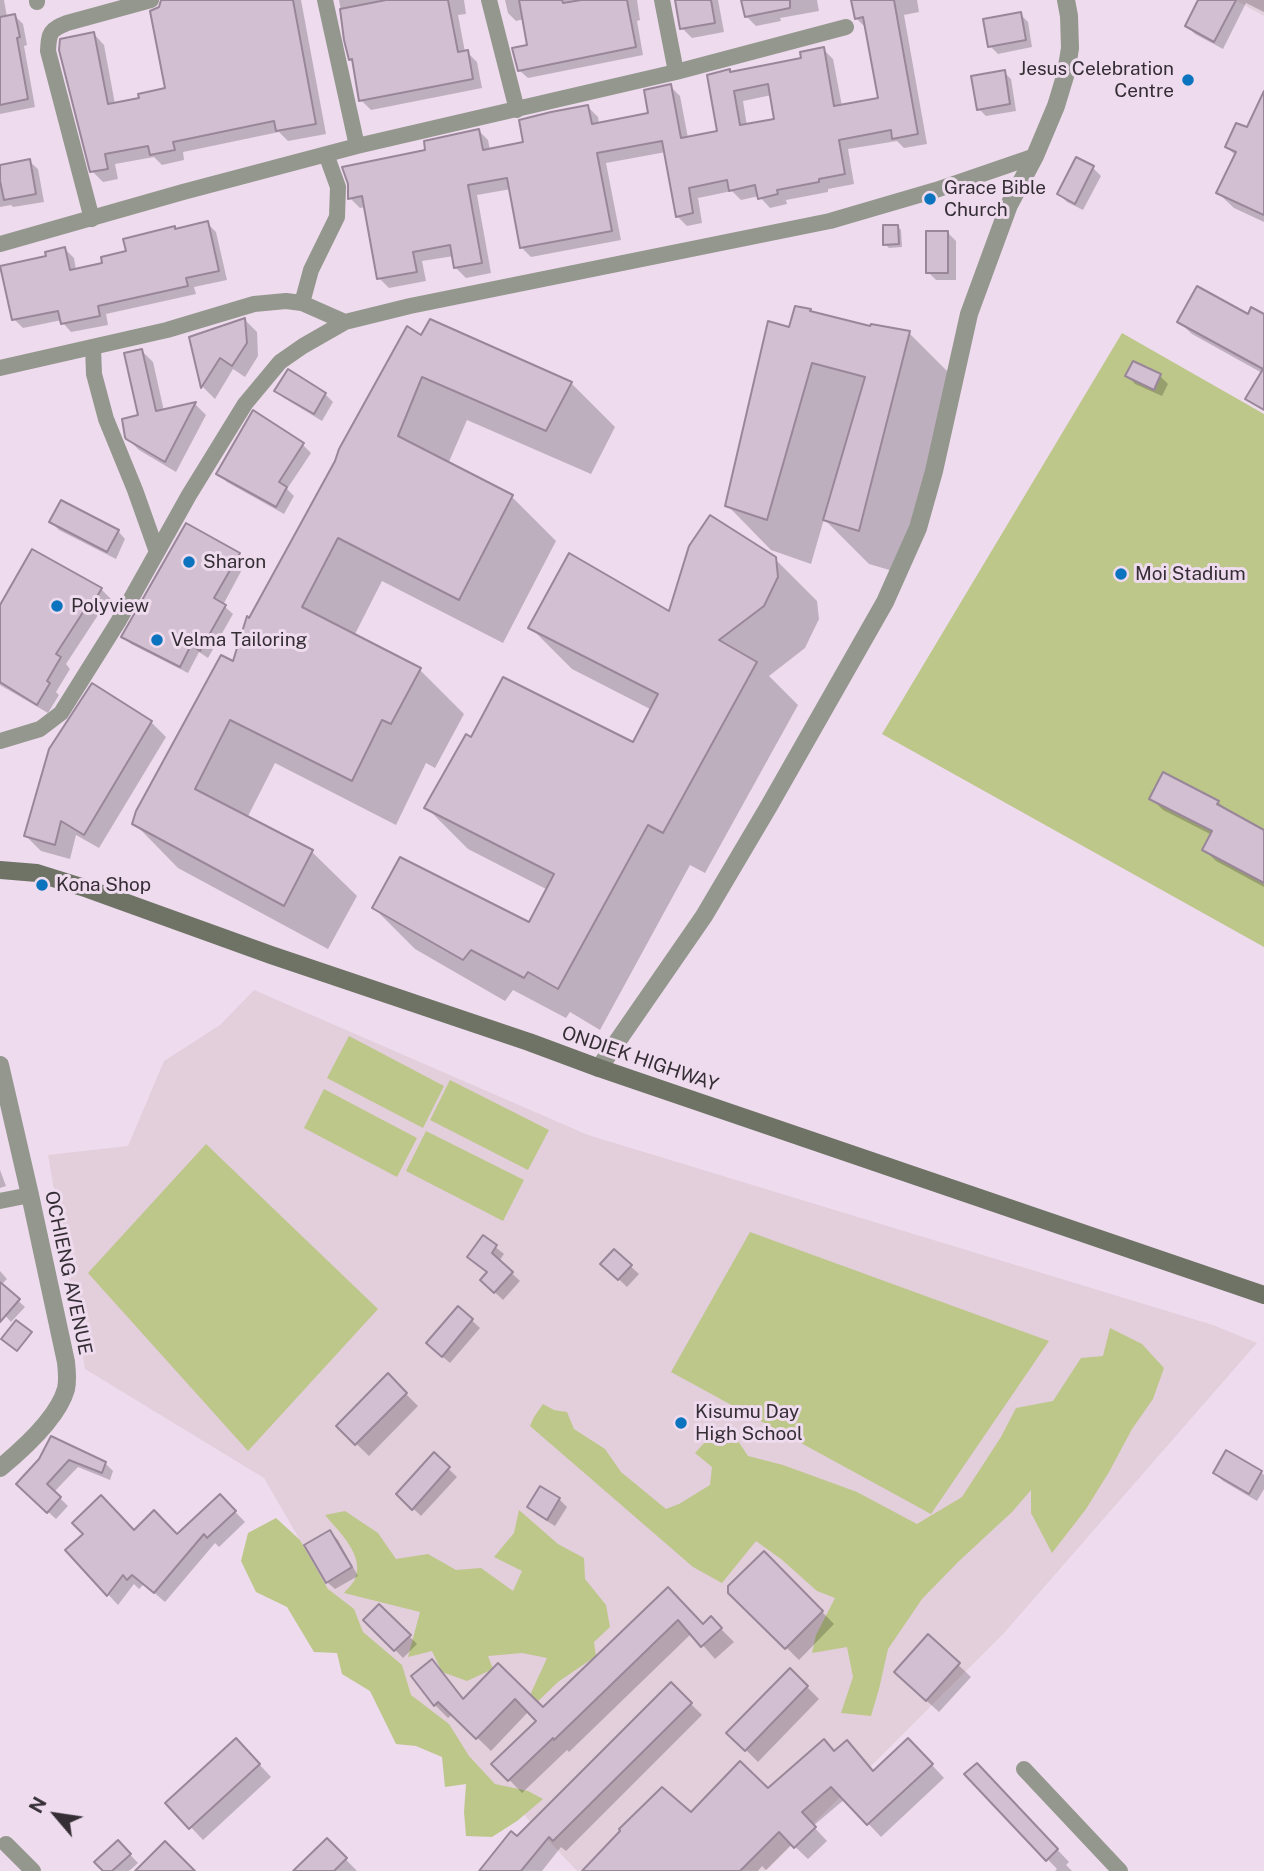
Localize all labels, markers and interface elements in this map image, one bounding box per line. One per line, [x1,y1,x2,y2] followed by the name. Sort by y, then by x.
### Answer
[1019,58,1174,102] place label: Jesus Celebration Centre
[1180,72,1196,88] marker: Jesus Celebration Centre
[944,177,1046,221] place label: Grace Bible Church
[922,191,938,207] marker: Grace Bible Church
[203,551,266,573] place label: Sharon
[181,554,197,570] marker: Sharon
[1135,563,1246,585] place label: Moi Stadium
[1113,566,1129,582] marker: Moi Stadium
[71,595,149,617] place label: Polyview
[49,598,65,614] marker: Polyview
[171,629,307,651] place label: Velma Tailoring
[149,632,165,648] marker: Velma Tailoring
[56,874,151,896] place label: Kona Shop
[34,877,50,893] marker: Kona Shop
[559,1021,721,1097] street label: ONDIEK HIGHWAY
[39,1189,97,1357] street label: OCHIENG AVENUE
[695,1401,803,1445] place label: Kisumu Day High School
[673,1415,689,1431] marker: Kisumu Day High School
[21,1780,91,1850] north arrow
[24,1793,51,1817] text: N

